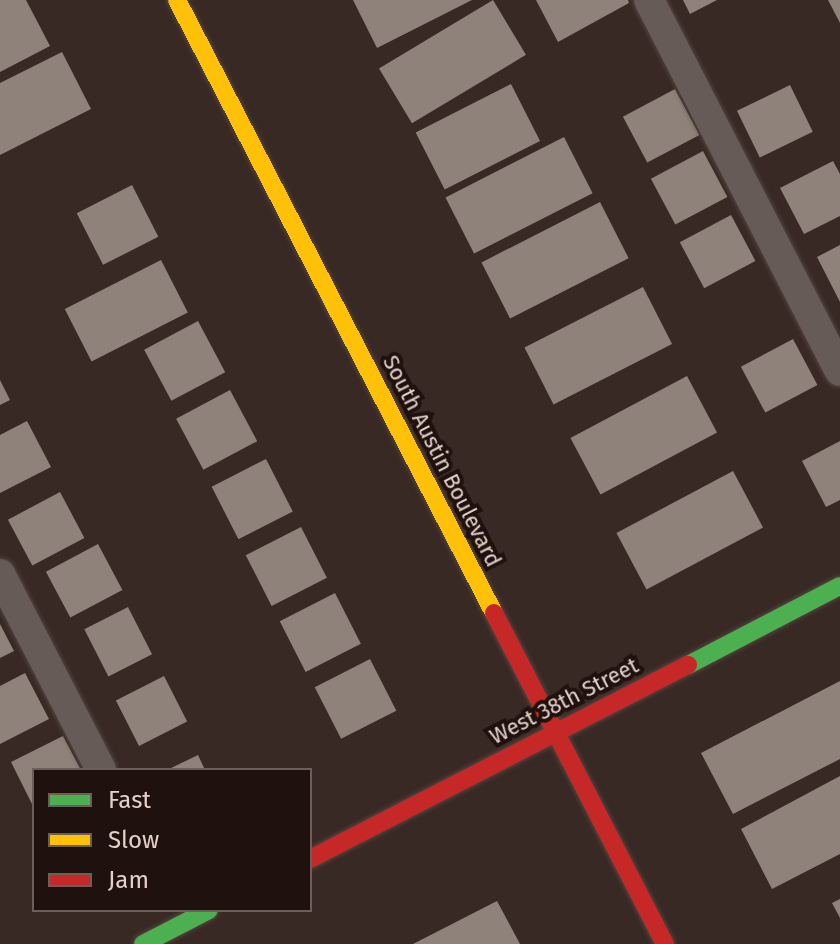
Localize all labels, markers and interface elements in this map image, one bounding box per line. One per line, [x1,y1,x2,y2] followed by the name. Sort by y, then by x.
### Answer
[377,351,507,571] street label: South Austin Boulevard
[485,652,643,750] street label: West 38th Street
[32,768,312,912] legend
[108,786,151,814] text: Fast
[108,826,159,854] text: Slow
[108,866,149,894] text: Jam

